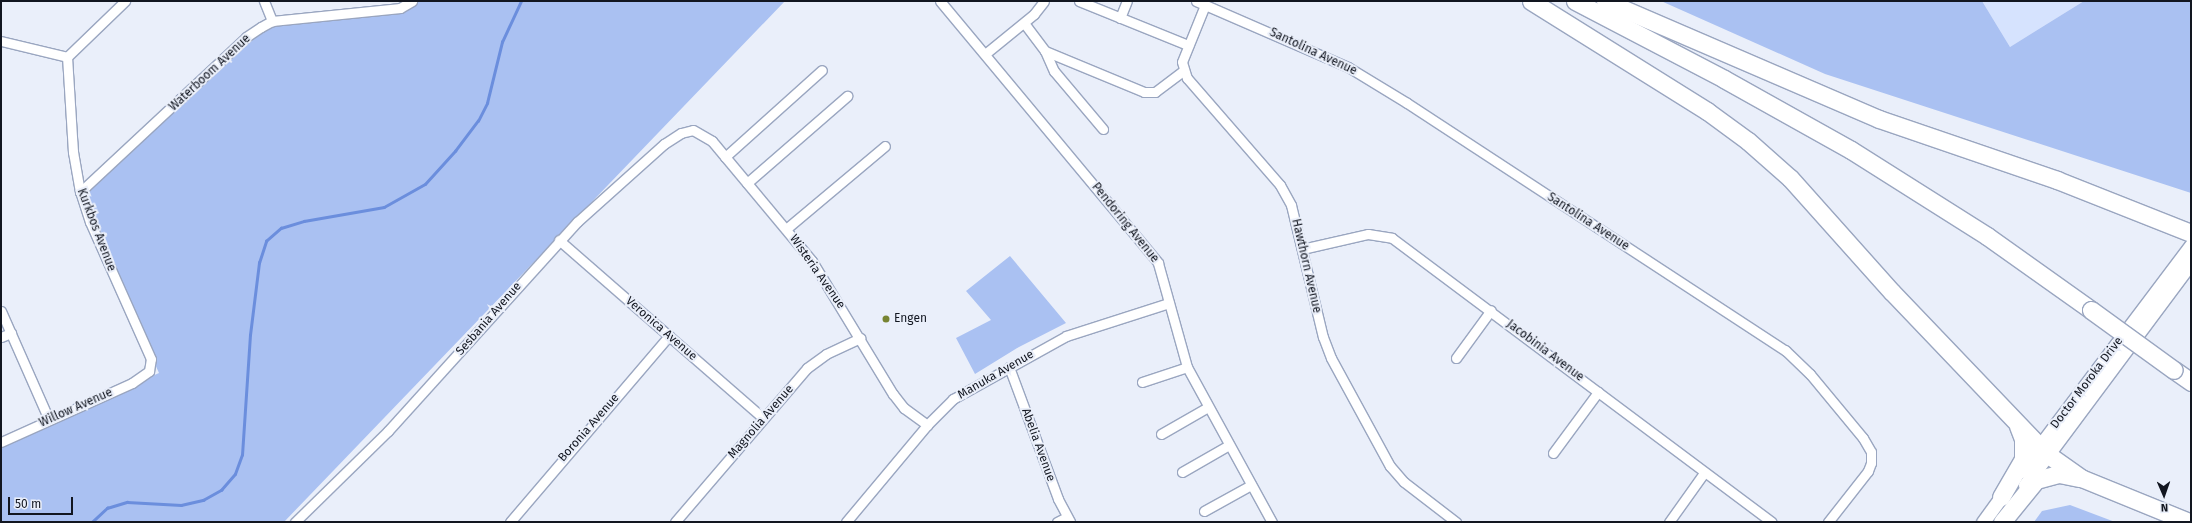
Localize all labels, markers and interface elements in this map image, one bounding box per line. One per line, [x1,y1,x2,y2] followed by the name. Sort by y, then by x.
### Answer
[1267,25,1359,79] street label: Santolina Avenue
[166,32,254,114] street label: Waterboom Avenue
[1088,180,1162,266] street label: Pendoring Avenue
[74,187,118,273] street label: Kurkbos Avenue
[1544,190,1632,254] street label: Santolina Avenue
[1288,217,1324,315] street label: Hawthorn Avenue
[786,232,848,312] street label: Wisteria Avenue
[453,279,525,359] street label: Sesbania Avenue
[622,294,700,364] street label: Veronica Avenue
[894,312,927,326] place label: Engen
[881,314,891,324] marker: Engen
[1503,317,1587,385] street label: Jacobinia Avenue
[2048,334,2126,432] street label: Doctor Moroka Drive
[955,347,1037,403] street label: Manuka Avenue
[725,382,797,462] street label: Magnolia Avenue
[37,385,115,431] street label: Willow Avenue
[556,391,622,465] street label: Boronia Avenue
[1018,406,1058,484] street label: Abelia Avenue
[2144,475,2184,515] north arrow
[10,489,75,515] scale bar
[15,497,41,511] text: 50 m
[2161,501,2168,514] text: N

